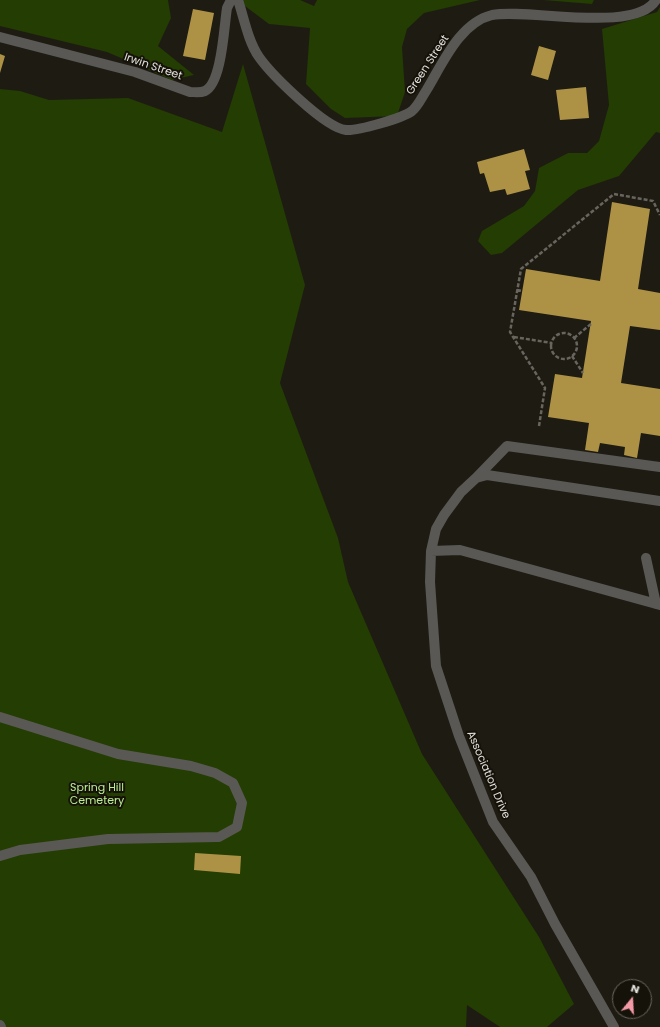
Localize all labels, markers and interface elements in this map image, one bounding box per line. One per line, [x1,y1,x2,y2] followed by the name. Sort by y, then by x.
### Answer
[404,33,452,97] street label: Green Street
[122,51,184,83] street label: Irwin Street
[464,729,512,821] street label: Association Drive
[70,781,124,807] park label: Spring Hill Cemetery
[612,979,652,1019] north arrow
[629,980,642,997] text: N

